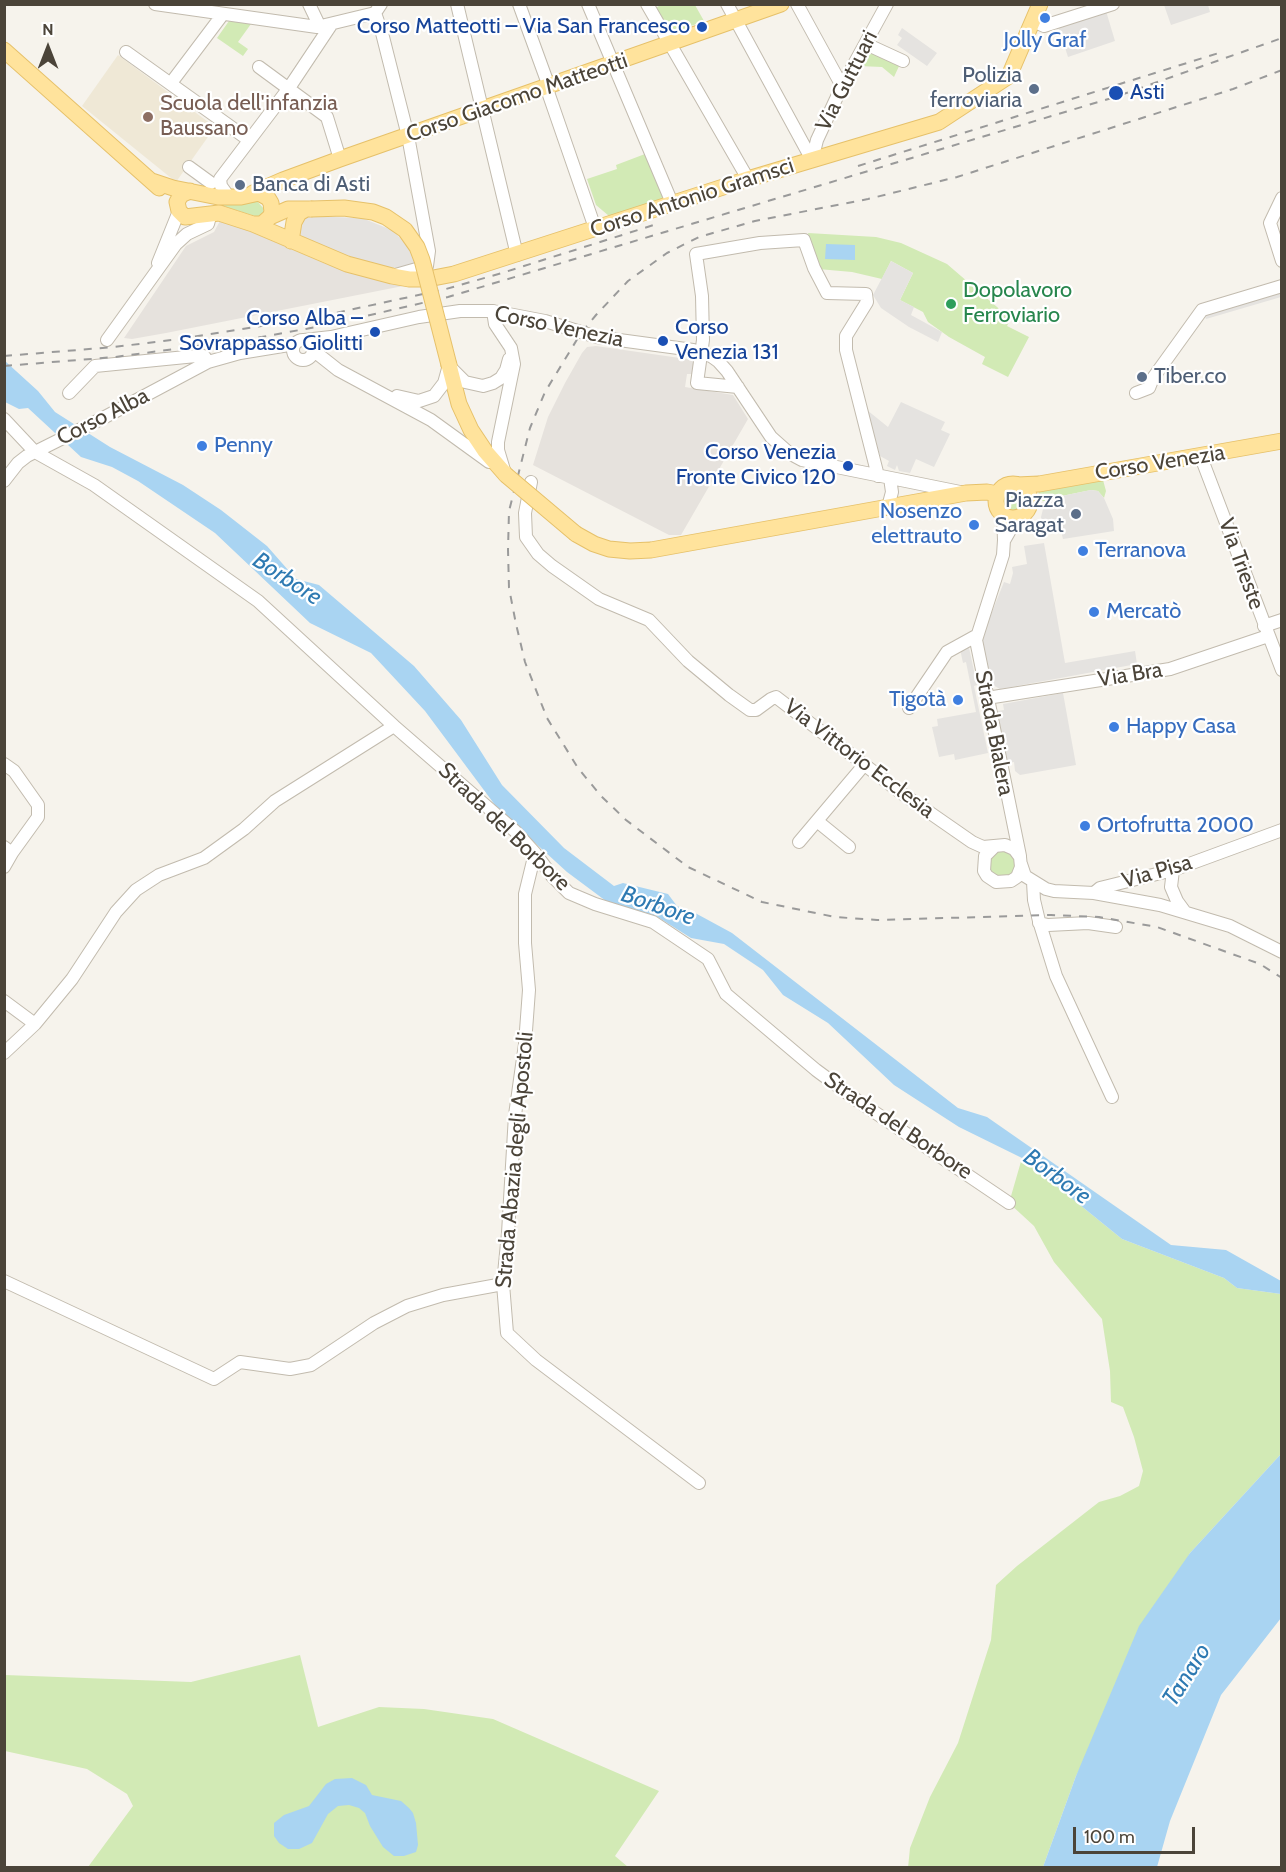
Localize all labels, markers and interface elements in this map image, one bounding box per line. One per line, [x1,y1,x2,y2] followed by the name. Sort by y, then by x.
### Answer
[1038,11,1052,25] marker: Jolly Graf
[357,14,690,40] place label: Corso Matteotti – Via San Francesco
[18,18,78,78] north arrow
[42,20,54,39] text: N
[695,20,709,34] marker: Corso Matteotti – Via San Francesco
[810,26,884,136] street label: Via Guttuari
[1004,28,1086,54] place label: Jolly Graf
[403,48,631,148] street label: Corso Giacomo Matteotti
[930,63,1022,114] place label: Polizia ferroviaria
[1130,80,1165,106] place label: Asti
[1027,82,1041,96] marker: Polizia ferroviaria
[1107,84,1125,102] marker: Asti
[160,91,338,142] place label: Scuola dell'infanzia Baussano
[141,110,155,124] marker: Scuola dell'infanzia Baussano
[587,153,797,243] street label: Corso Antonio Gramsci
[252,172,370,198] place label: Banca di Asti
[233,178,247,192] marker: Banca di Asti
[963,278,1072,330] place label: Dopolavoro Ferroviario
[944,297,958,311] marker: Dopolavoro Ferroviario
[492,300,626,354] street label: Corso Venezia
[179,306,363,358] place label: Corso Alba – Sovrappasso Giolitti
[675,315,779,366] place label: Corso Venezia 131
[368,325,382,339] marker: Corso Alba – Sovrappasso Giolitti
[656,334,670,348] marker: Corso Venezia 131
[1154,364,1226,390] place label: Tiber.co
[1135,370,1149,384] marker: Tiber.co
[53,383,153,451] street label: Corso Alba
[214,433,273,459] place label: Penny
[195,439,209,453] marker: Penny
[676,440,836,492] place label: Corso Venezia Fronte Civico 120
[1093,440,1227,486] street label: Corso Venezia
[841,459,855,473] marker: Corso Venezia Fronte Civico 120
[995,488,1064,540] place label: Piazza Saragat
[871,499,962,550] place label: Nosenzo elettrauto
[1069,507,1083,521] marker: Piazza Saragat
[1212,515,1270,613] street label: Via Trieste
[967,518,981,532] marker: Nosenzo elettrauto
[1095,538,1186,564] place label: Terranova
[1076,544,1090,558] marker: Terranova
[247,546,327,612] water label: Borbore
[1106,599,1181,625] place label: Mercatò
[1087,605,1101,619] marker: Mercatò
[1096,657,1164,693] street label: Via Bra
[969,668,1019,798] street label: Strada Bialera
[889,687,946,713] place label: Tigotà
[951,693,965,707] marker: Tigotà
[779,694,939,824] street label: Via Vittorio Ecclesia
[1126,714,1236,740] place label: Happy Casa
[1107,720,1121,734] marker: Happy Casa
[433,757,575,897] street label: Strada del Borbore
[1097,813,1254,839] place label: Ortofrutta 2000
[1078,819,1092,833] marker: Ortofrutta 2000
[1119,849,1195,895] street label: Via Pisa
[617,880,699,932] water label: Borbore
[491,1031,539,1289] street label: Strada Abazia degli Apostoli
[819,1067,977,1185] street label: Strada del Borbore
[1018,1143,1096,1211] water label: Borbore
[1157,1638,1217,1712] water label: Tanaro
[1076,1815,1198,1853] scale bar
[1084,1826,1135,1848] text: 100 m

